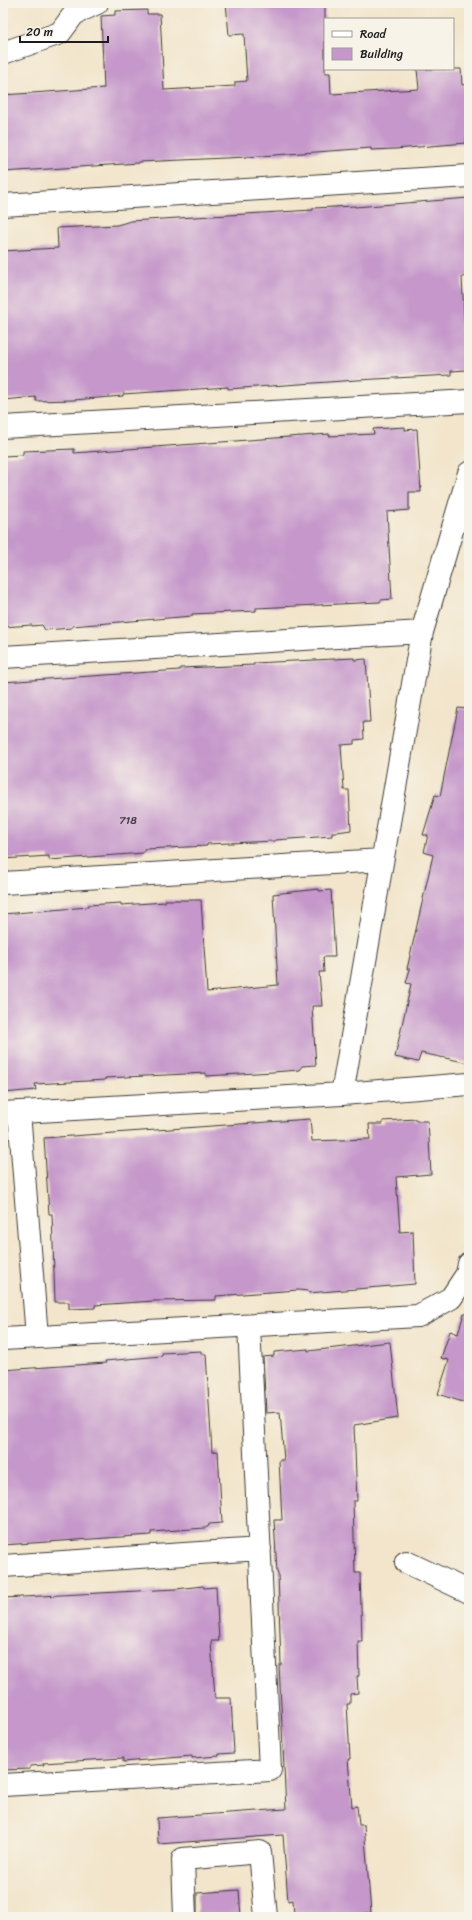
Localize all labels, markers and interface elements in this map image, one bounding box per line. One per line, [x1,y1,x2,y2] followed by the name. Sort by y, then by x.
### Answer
[20,18,108,44] scale bar
[324,18,454,70] legend
[26,21,53,43] text: 20 m
[360,23,387,45] text: Road
[360,43,403,65] text: Building
[119,811,137,830] house number: 718

